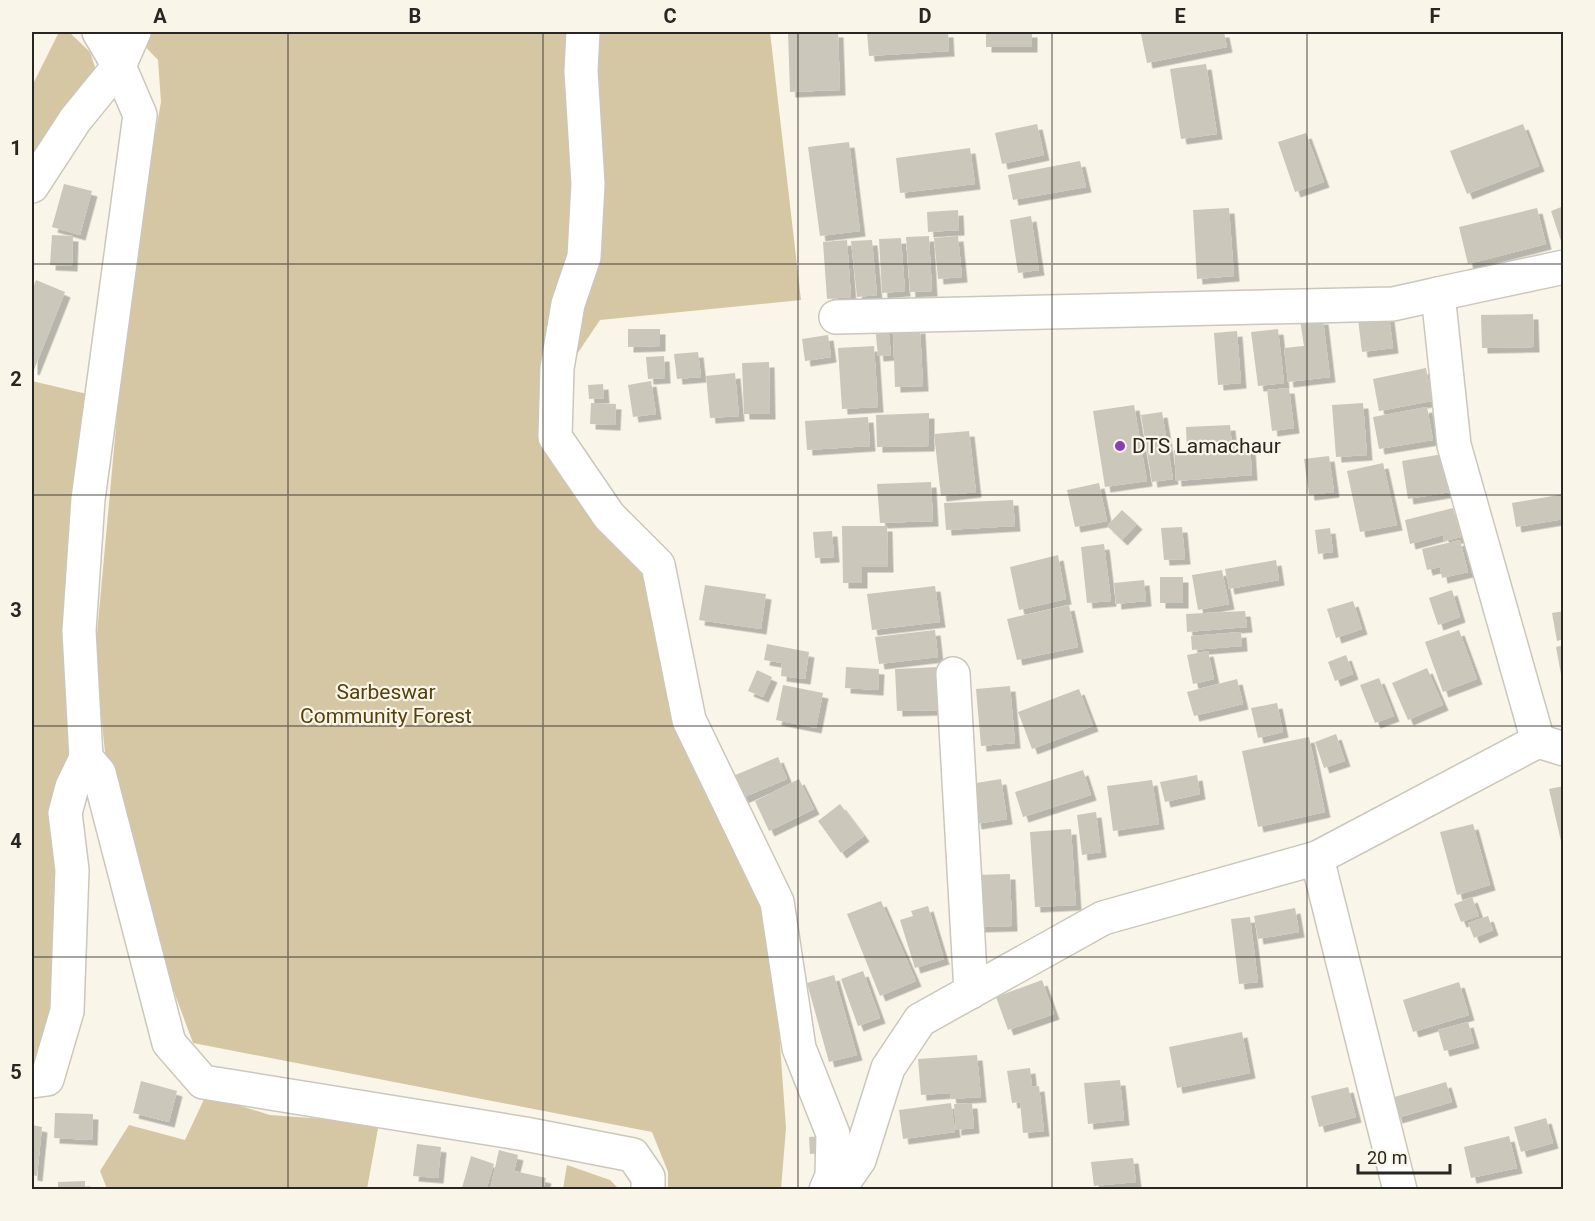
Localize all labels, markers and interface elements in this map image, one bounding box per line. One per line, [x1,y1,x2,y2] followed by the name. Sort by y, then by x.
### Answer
[153,4,167,28] text: A
[409,4,421,28] text: B
[663,4,677,28] text: C
[919,4,932,28] text: D
[1174,4,1186,28] text: E
[1430,4,1441,28] text: F
[10,136,22,160] text: 1
[10,367,22,391] text: 2
[1132,434,1281,458] place label: DTS Lamachaur
[1113,439,1127,453] marker: DTS Lamachaur
[10,598,22,622] text: 3
[300,680,472,728] park label: Sarbeswar Community Forest
[10,829,22,853] text: 4
[10,1060,22,1084] text: 5
[1358,1137,1450,1175] scale bar
[1367,1147,1407,1168] text: 20 m

